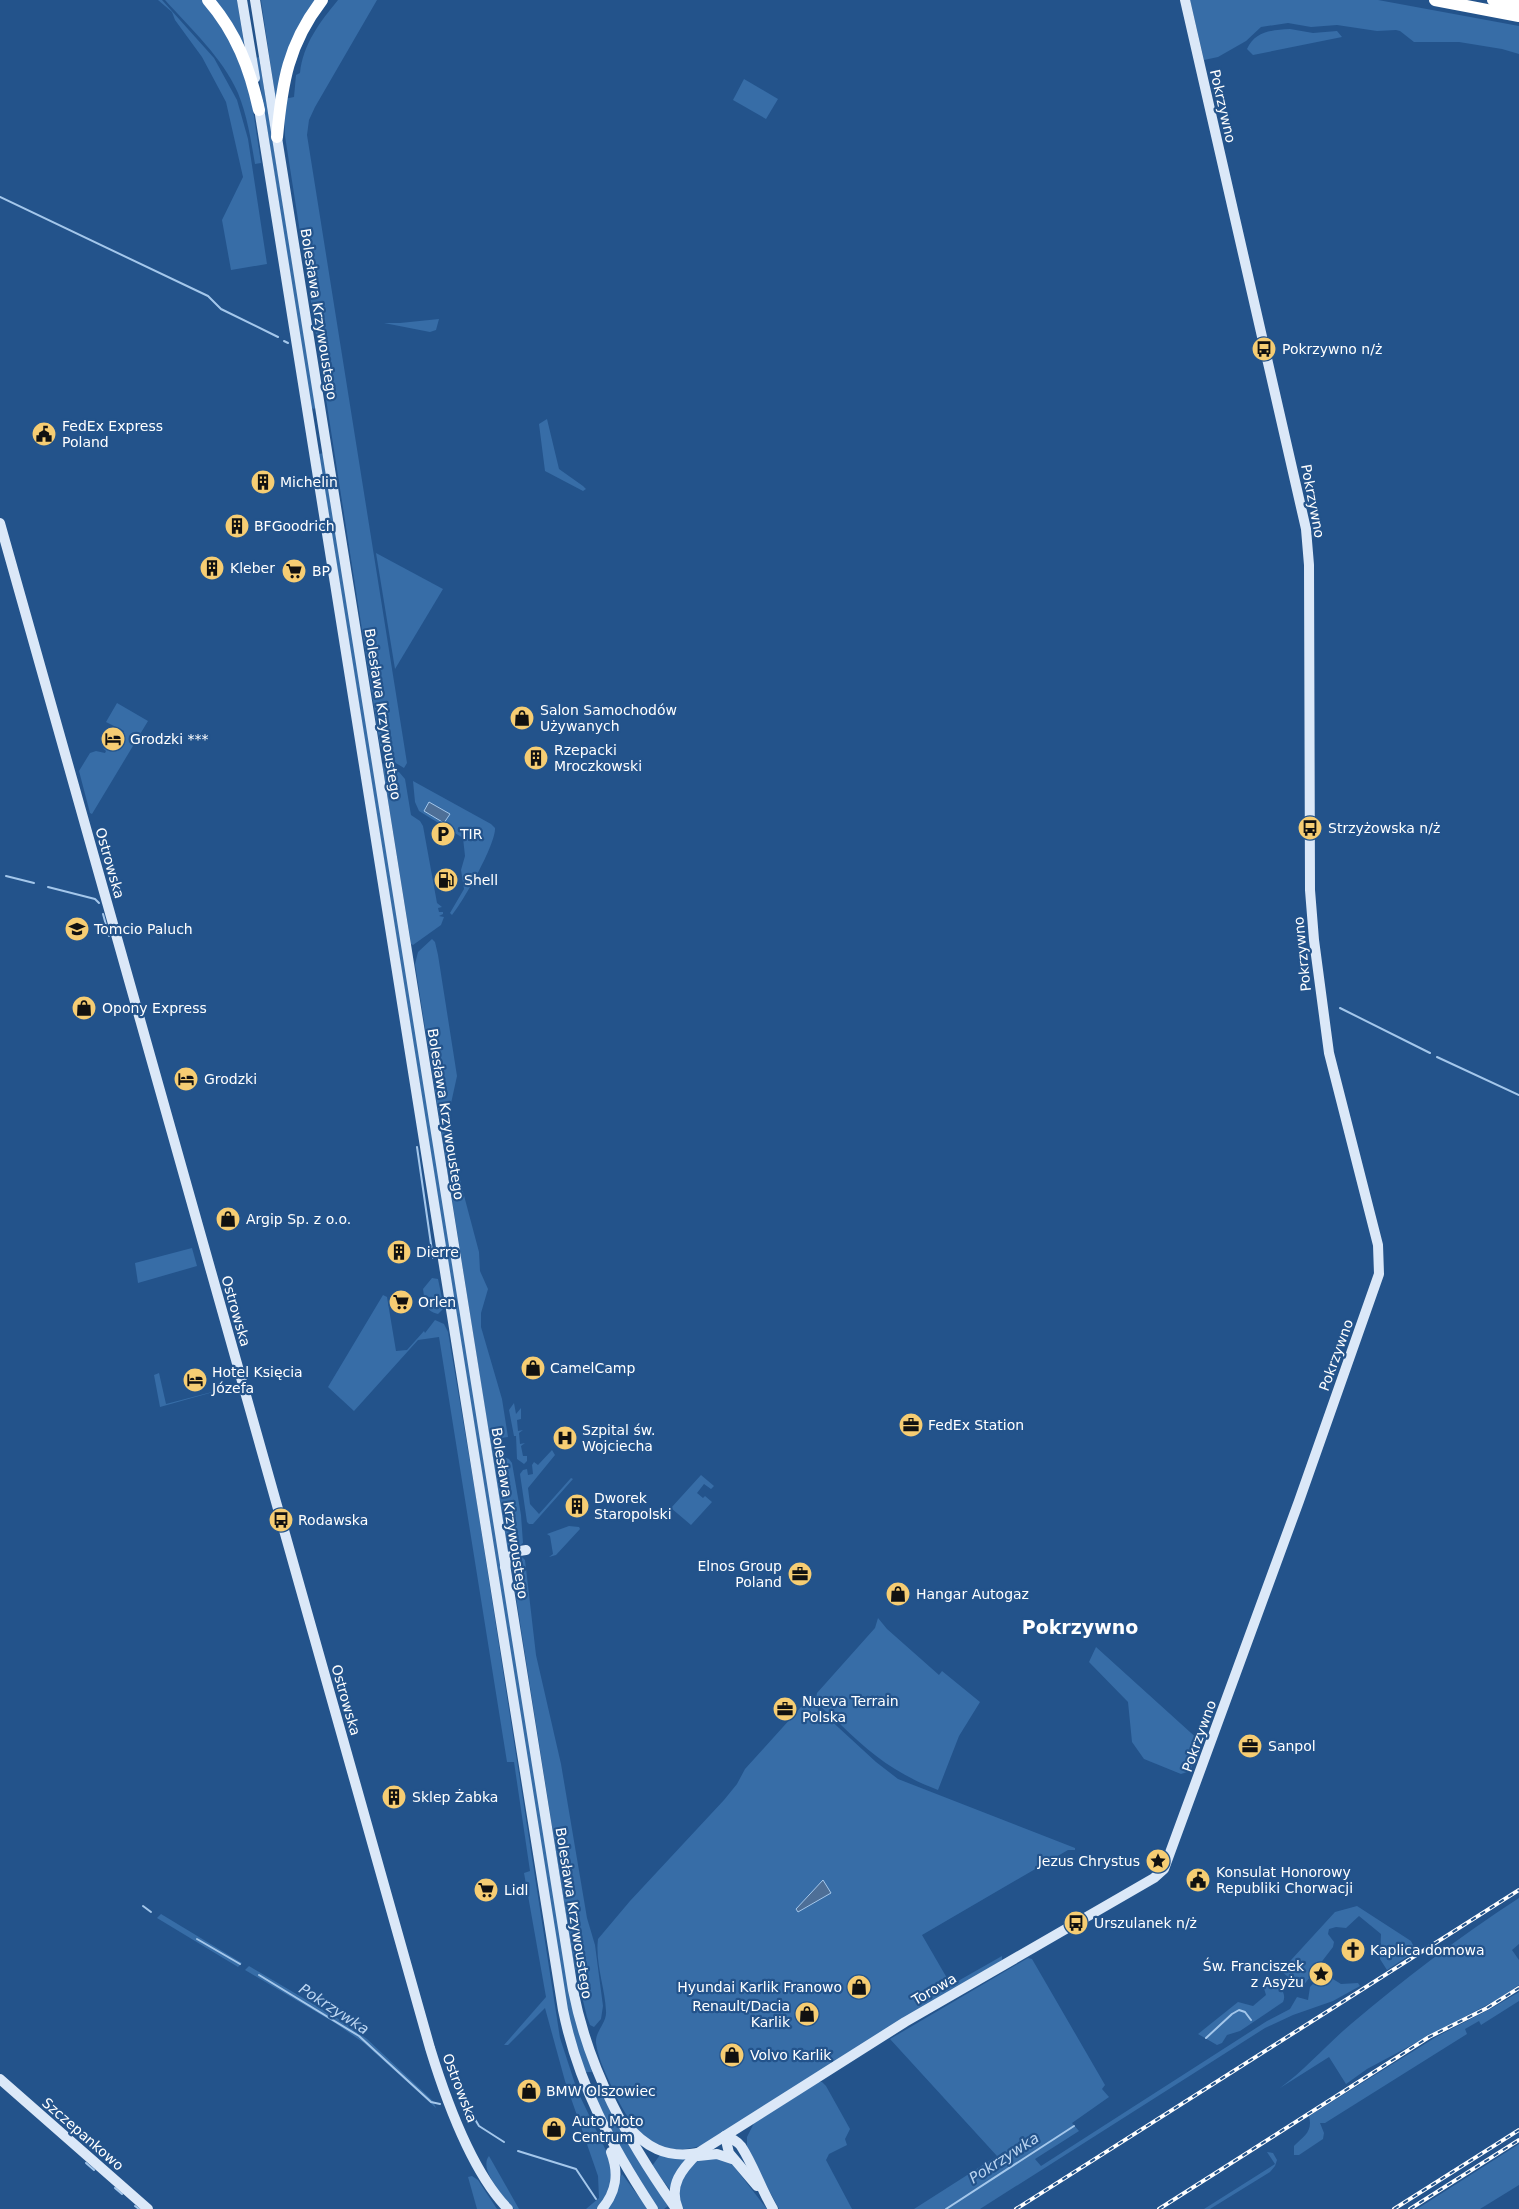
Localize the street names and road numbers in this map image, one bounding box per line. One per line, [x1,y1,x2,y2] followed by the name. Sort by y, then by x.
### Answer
[1207,68,1239,144] street label: Pokrzywno
[298,227,340,401] street label: Bolesława Krzywoustego
[1298,463,1328,539] street label: Pokrzywno
[362,627,404,801] street label: Bolesława Krzywoustego
[92,826,128,900] street label: Ostrowska
[1290,916,1314,992] street label: Pokrzywno
[425,1027,467,1201] street label: Bolesława Krzywoustego
[218,1274,254,1348] street label: Ostrowska
[1316,1317,1356,1393] street label: Pokrzywno
[489,1426,531,1600] street label: Bolesława Krzywoustego
[328,1663,364,1737] street label: Ostrowska
[1179,1698,1219,1774] street label: Pokrzywno
[553,1826,595,2000] street label: Bolesława Krzywoustego
[908,1970,959,2009] street label: Torowa
[439,2051,481,2125] street label: Ostrowska
[39,2094,127,2174] street label: Szczepankowo

